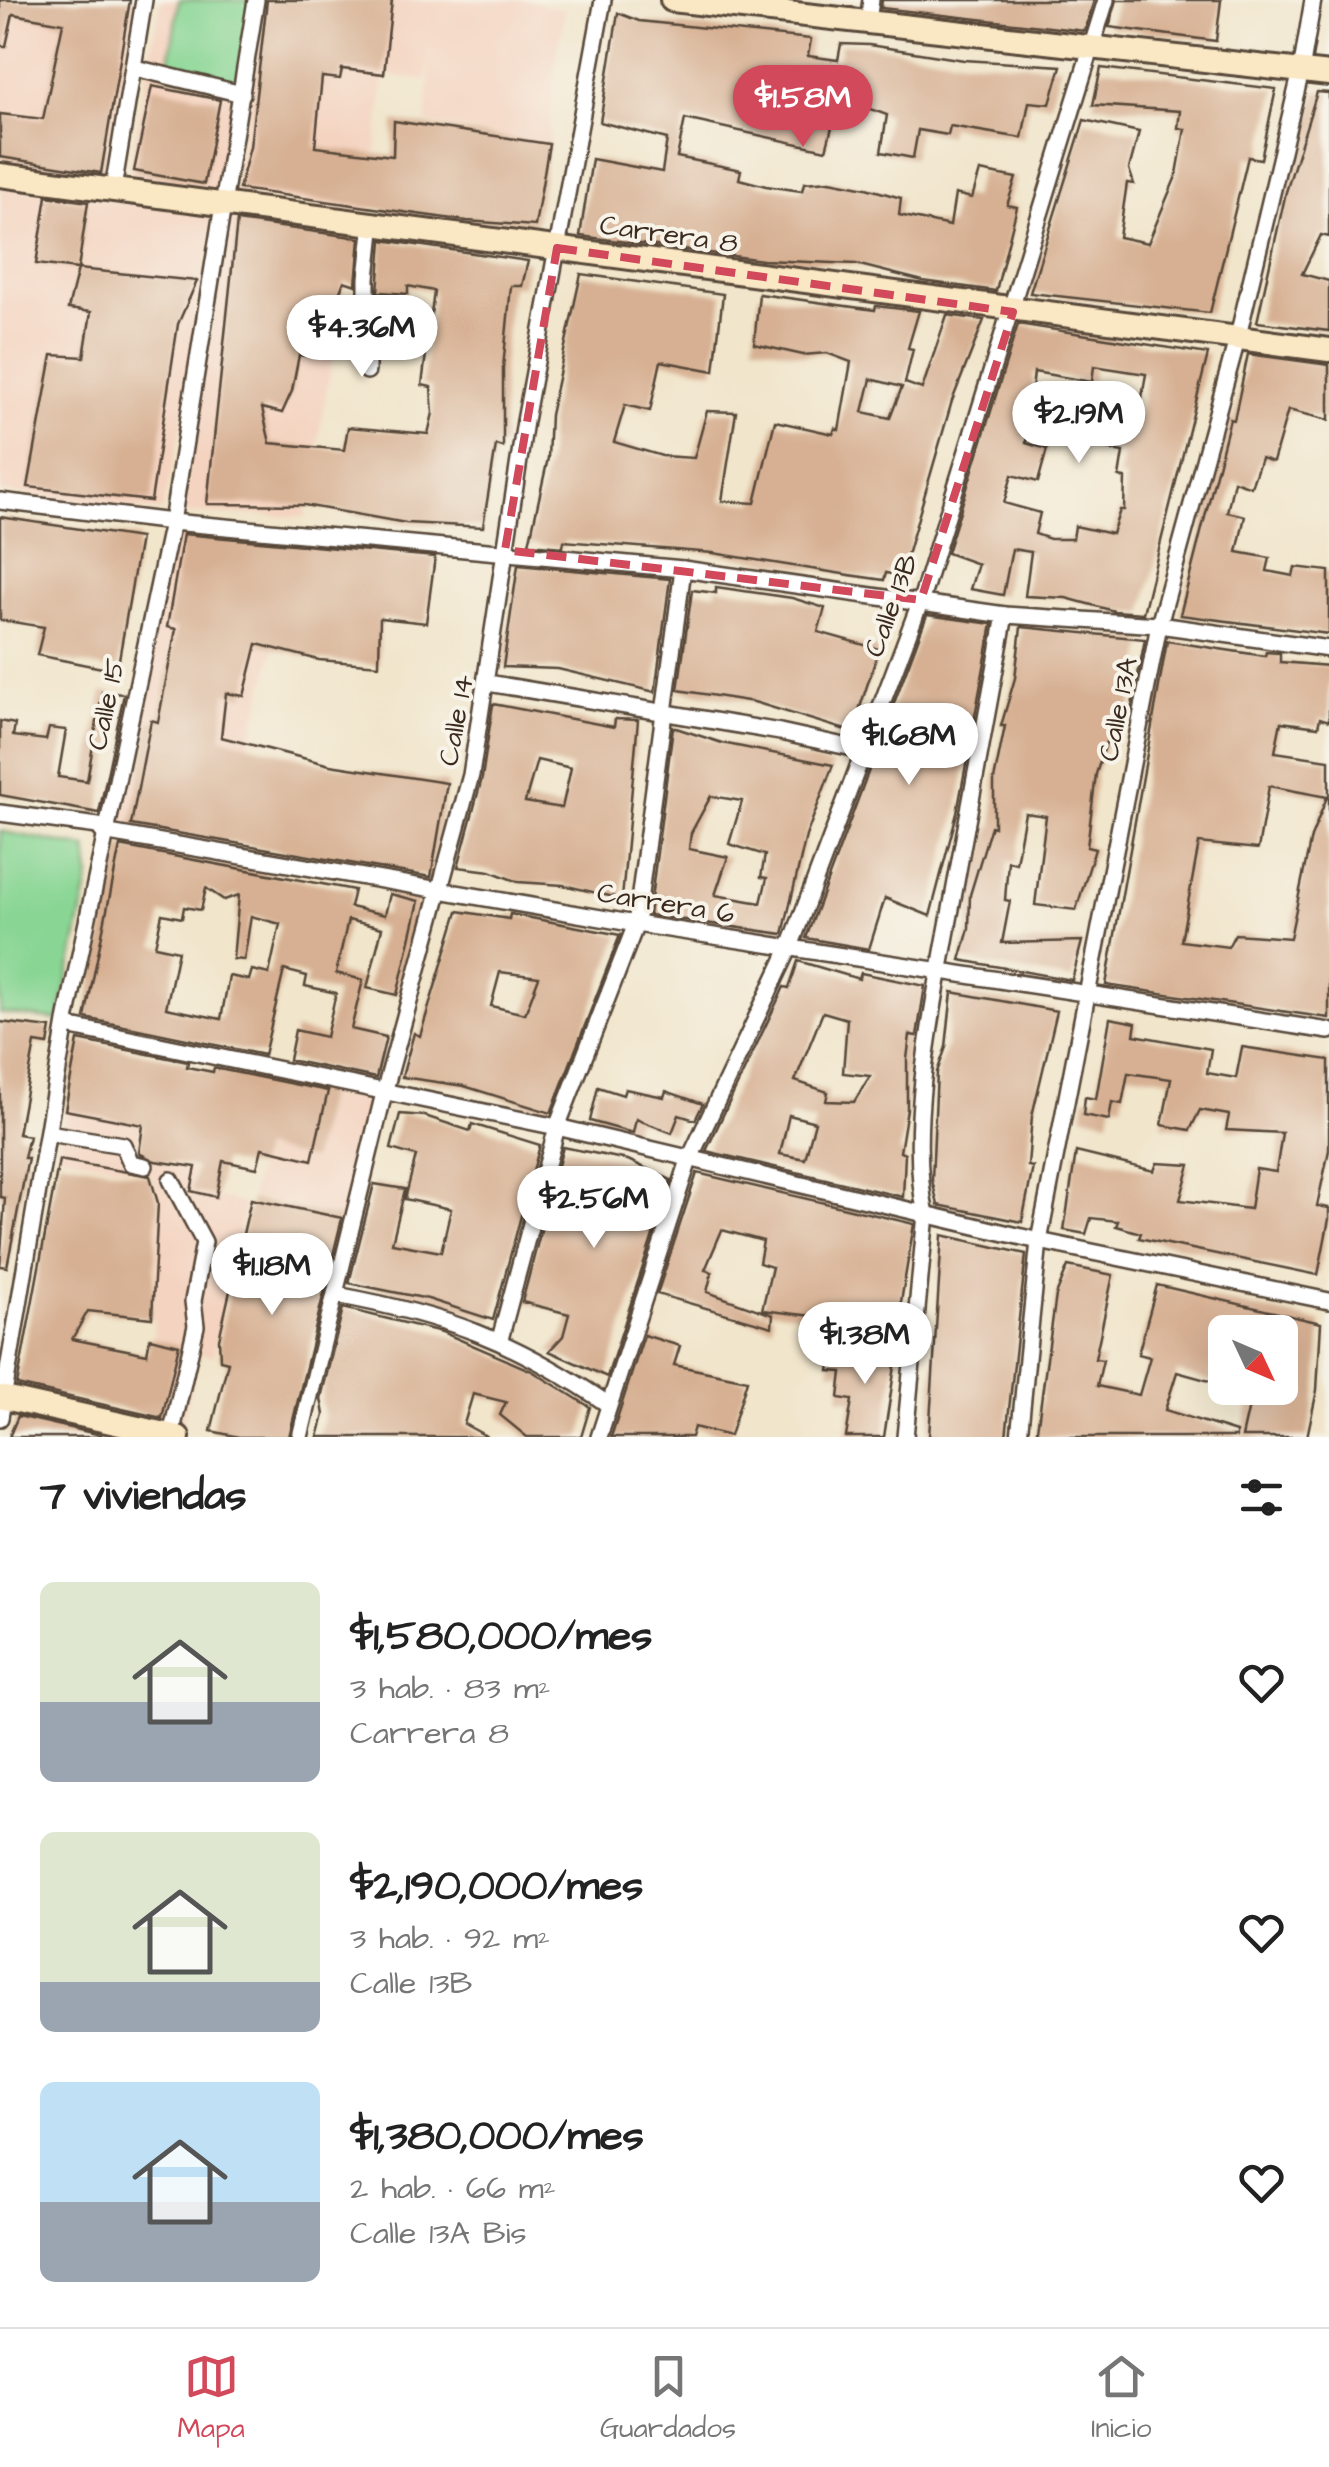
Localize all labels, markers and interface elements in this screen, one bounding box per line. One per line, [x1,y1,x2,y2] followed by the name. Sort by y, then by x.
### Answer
[722,65,884,150] pin: $1.58M
[755,75,851,120] text: $1.58M
[597,205,740,263] street label: Carrera 8
[281,295,443,380] pin: $4.36M
[309,305,415,350] text: $4.36M
[998,381,1160,466] pin: $2.19M
[1034,391,1124,436] text: $2.19M
[855,548,928,662] street label: Calle 13B
[1089,654,1148,765] street label: Calle 13A
[78,655,135,754] street label: Calle 15
[429,672,484,769] street label: Calle 14
[828,703,990,788] pin: $1.68M
[862,713,956,758] text: $1.68M
[594,873,737,934] street label: Carrera 6
[513,1166,675,1251] pin: $2.56M
[539,1176,649,1221] text: $2.56M
[191,1233,353,1318] pin: $1.18M
[233,1243,311,1288] text: $1.18M
[784,1302,946,1387] pin: $1.38M
[820,1312,910,1357] text: $1.38M
[1208,1315,1298,1405] north arrow
[1208,1315,1298,1405] map controls
[40,1468,247,1526] text: 7 viviendas
[1234,1470,1289,1525] icon: filters
[350,1608,652,1666] text: $1,580,000/mes
[120,1622,240,1742] icon: home
[1234,1655,1289,1710] icon: heart
[350,1666,551,1711] text: 3 hab. · 83 m²
[350,1711,509,1756] text: Carrera 8
[350,1858,643,1916] text: $2,190,000/mes
[120,1872,240,1992] icon: home
[1234,1905,1289,1960] icon: heart
[350,1916,550,1961] text: 3 hab. · 92 m²
[350,1961,472,2006] text: Calle 13B
[350,2108,644,2166] text: $1,380,000/mes
[120,2122,240,2242] icon: home
[1234,2155,1289,2210] icon: heart
[350,2166,556,2211] text: 2 hab. · 66 m²
[350,2211,526,2256] text: Calle 13A Bis
[178,2349,245,2448] tab: Mapa
[600,2349,736,2448] tab: Guardados
[1091,2349,1151,2448] tab: Inicio

